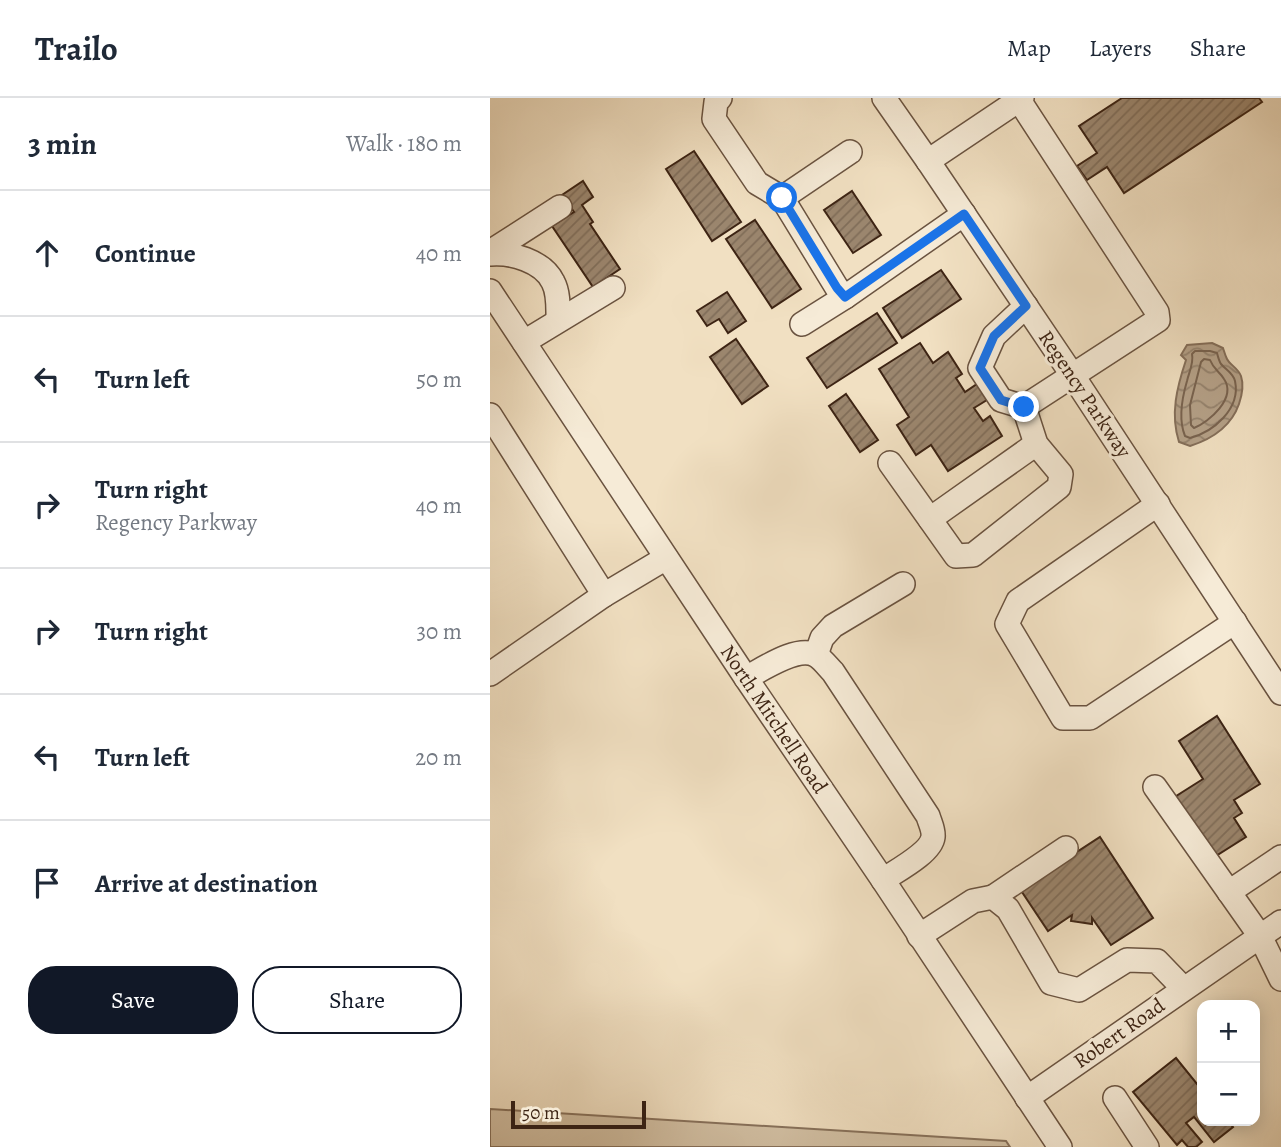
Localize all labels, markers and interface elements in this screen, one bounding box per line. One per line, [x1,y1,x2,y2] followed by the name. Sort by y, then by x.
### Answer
[35,26,118,71] text: Trailo
[1007,32,1051,64] text: Map
[1089,32,1152,64] text: Layers
[1190,32,1246,64] text: Share
[28,124,97,164] text: 3 min
[346,128,462,159] text: Walk · 180 m
[766,182,797,213] route start
[28,234,66,272] icon: ahead
[95,236,196,271] text: Continue
[416,238,462,269] text: 40 m
[1032,325,1138,464] street label: Regency Parkway
[28,360,66,398] icon: left
[95,362,190,397] text: Turn left
[416,364,462,395] text: 50 m
[1008,391,1039,422] route end
[95,472,208,507] text: Turn right
[28,486,66,524] icon: right
[416,490,462,521] text: 40 m
[95,507,257,538] text: Regency Parkway
[28,612,66,650] icon: right
[95,614,208,649] text: Turn right
[416,616,462,647] text: 30 m
[714,639,835,799] street label: North Mitchell Road
[28,738,66,776] icon: left
[95,740,190,775] text: Turn left
[415,742,462,773] text: 20 m
[28,864,66,902] icon: arrive
[95,866,318,901] text: Arrive at destination
[28,966,238,1034] button: Save
[252,966,462,1034] button: Share
[1068,991,1171,1075] street label: Robert Road
[1197,1000,1260,1126] map controls
[1197,1000,1260,1063] button: +
[1197,1063,1260,1126] button: −
[511,1098,646,1130] scale bar
[522,1100,560,1126] text: 50 m

